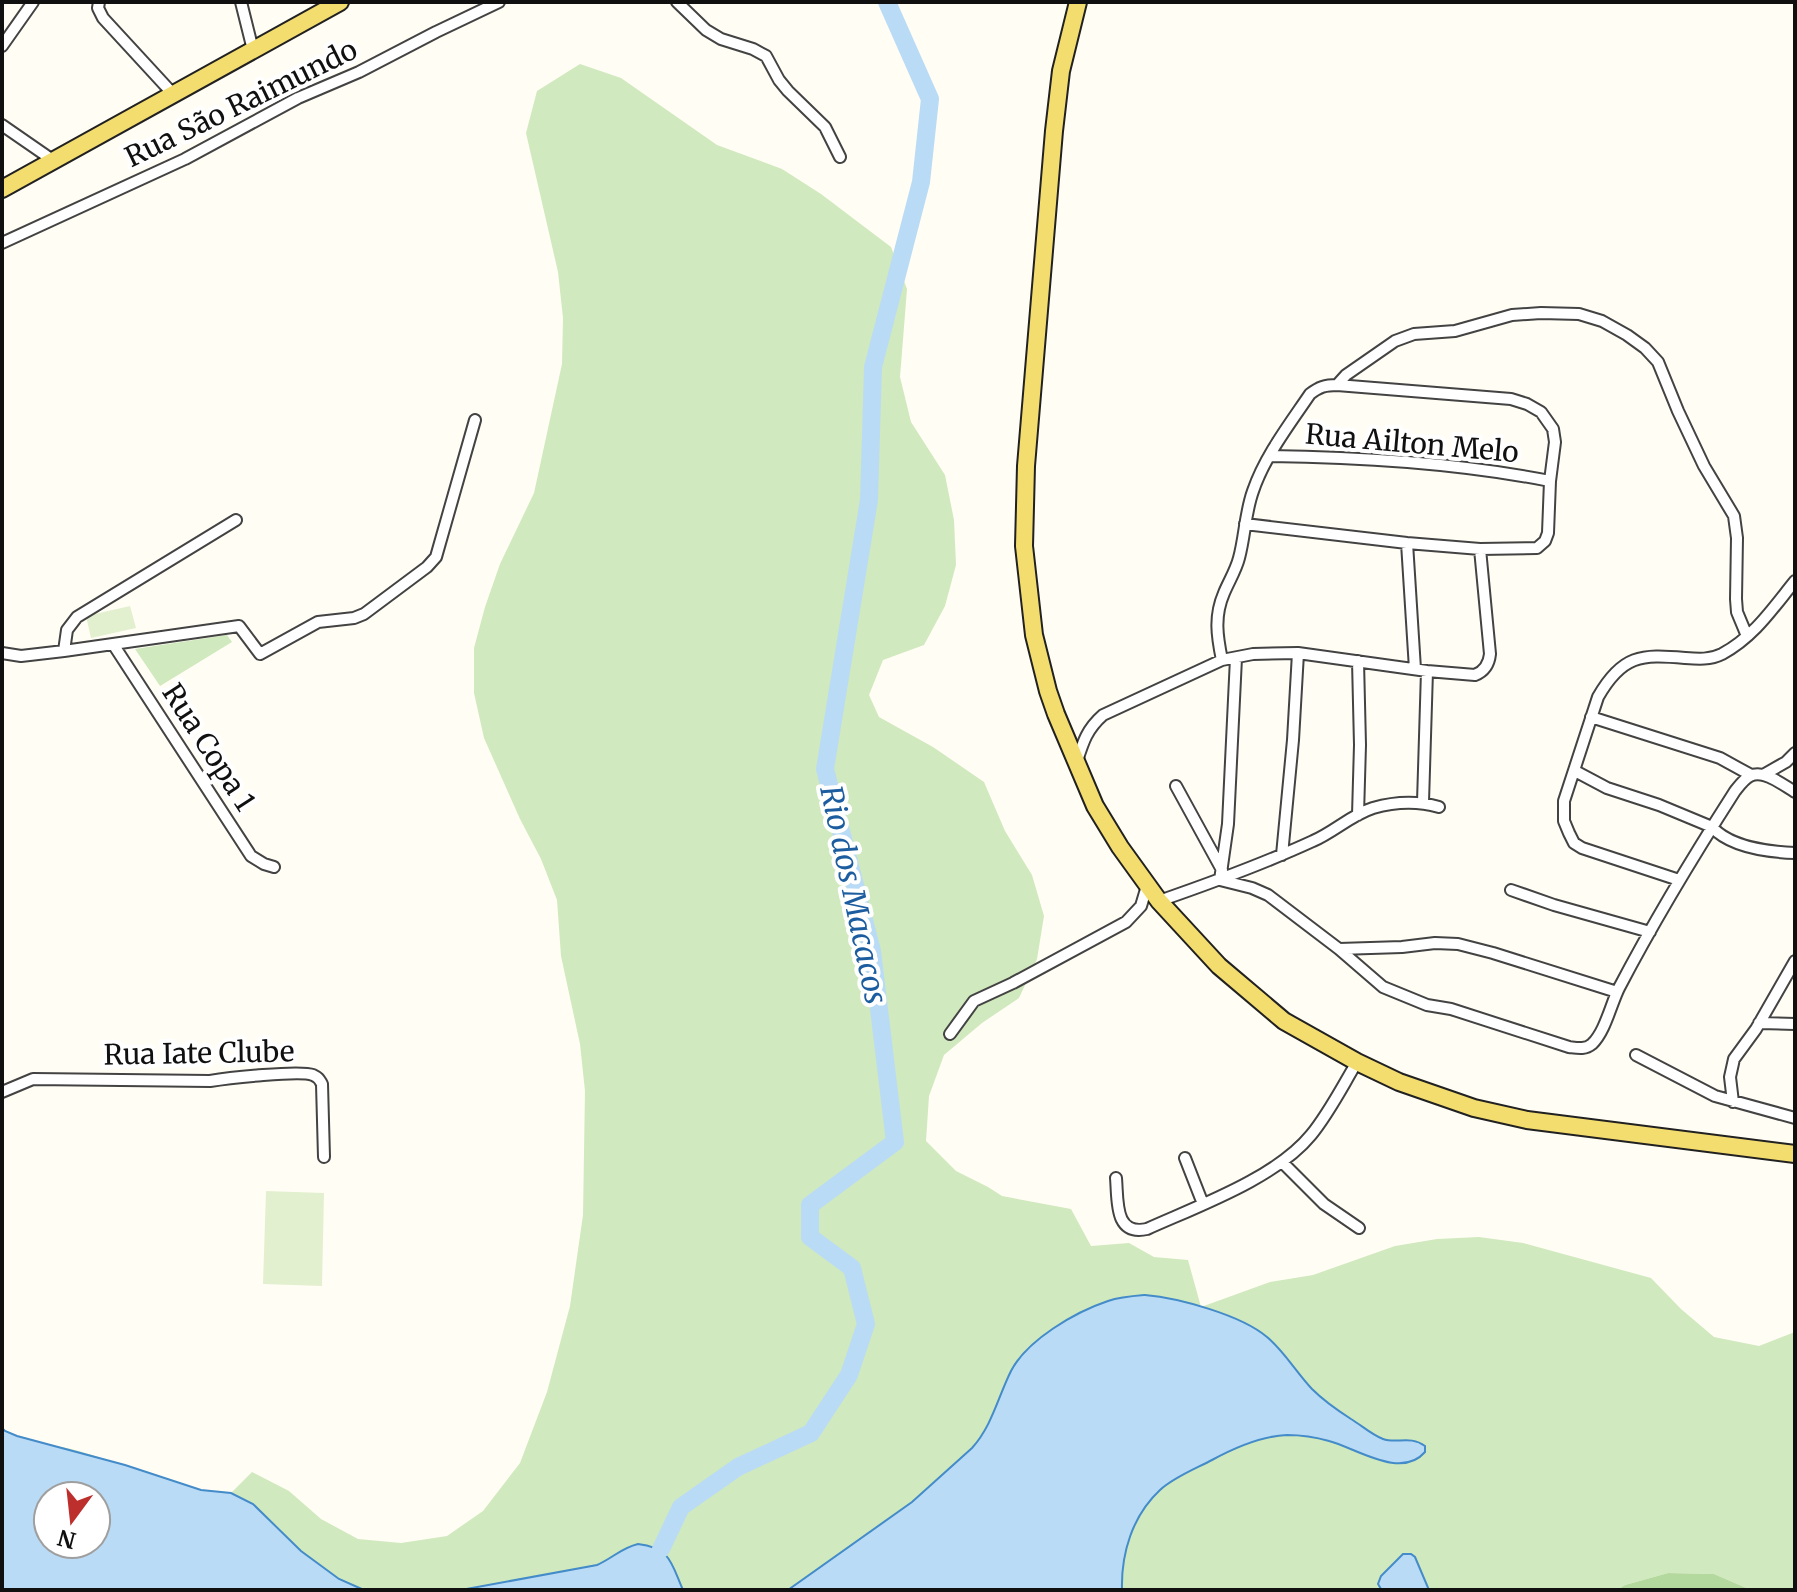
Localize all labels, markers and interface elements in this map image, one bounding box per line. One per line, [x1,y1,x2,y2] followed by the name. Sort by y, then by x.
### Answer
[119,31,363,175] street label: Rua São Raimundo
[1304,416,1520,470] street label: Rua Ailton Melo
[155,677,263,817] street label: Rua Copa 1
[812,782,896,1008] water label: Rio dos Macacos
[103,1033,295,1073] street label: Rua Iate Clube
[32,1480,112,1560] north arrow
[54,1523,79,1555] text: N

